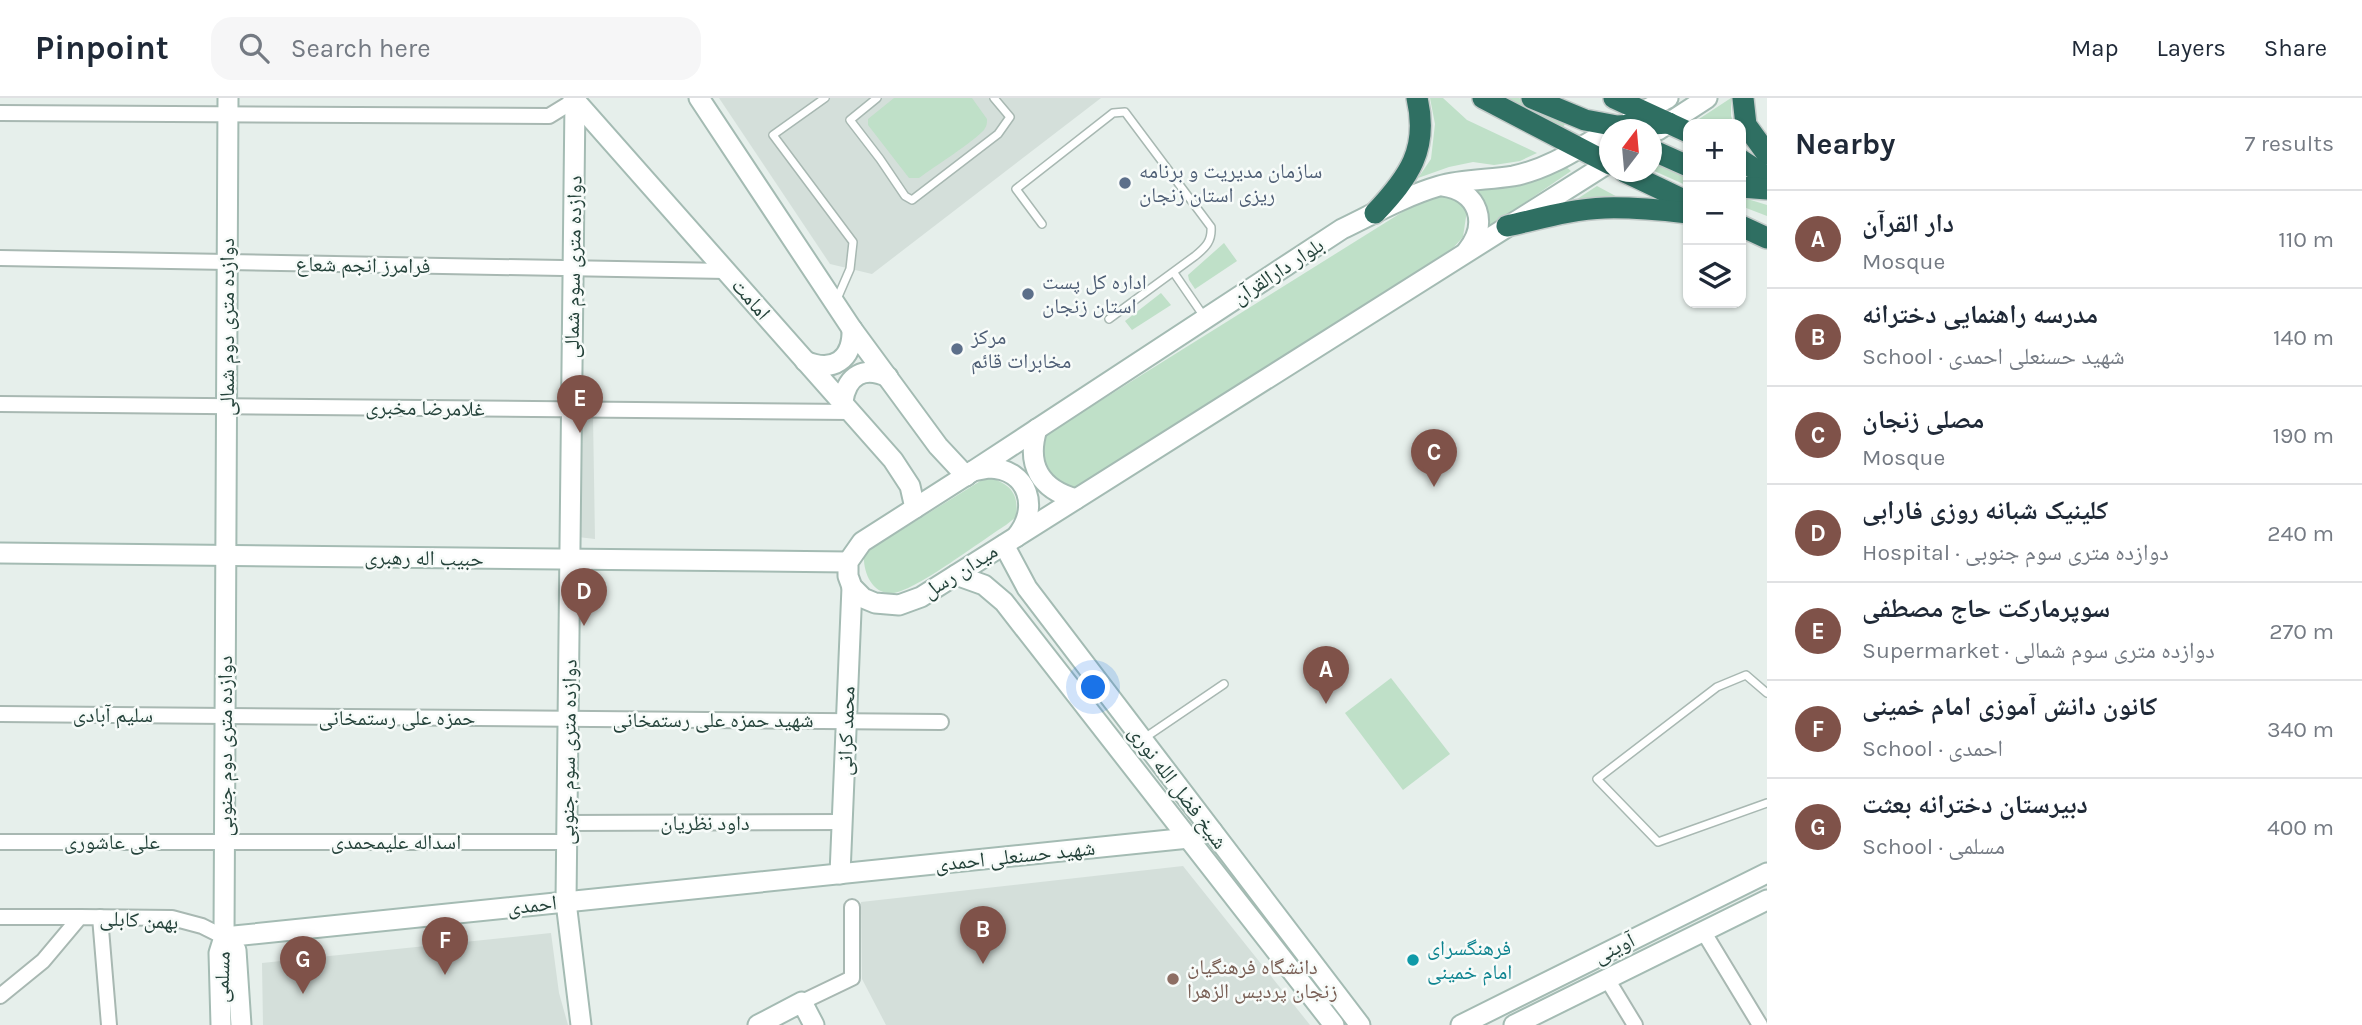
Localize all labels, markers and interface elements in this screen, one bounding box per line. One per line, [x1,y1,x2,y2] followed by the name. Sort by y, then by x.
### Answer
[211,17,701,80] search box
[35,29,169,67] text: Pinpoint
[235,29,273,67] icon: search
[291,33,431,64] text: Search here
[2071,34,2119,62] text: Map
[2157,34,2226,62] text: Layers
[2264,34,2327,62] text: Share
[1599,119,1662,182] north arrow
[1683,119,1746,308] map controls
[1683,119,1746,182] button: +
[1795,126,1895,162] text: Nearby
[2244,130,2334,157] text: 7 results
[1139,159,1322,207] place label: سازمان مدیریت و برنامه ریزی استان زنجان
[559,175,589,359] street label: دوازده متری سوم شمالی
[1117,175,1133,191] marker: سازمان مدیریت و برنامه ریزی استان زنجان
[1683,182,1746,245] button: −
[1862,208,1954,239] text: دار القرآن
[1811,226,1825,253] text: A
[2278,226,2334,253] text: 110 m
[1228,233,1328,309] street label: بلوار دارالقرآن
[215,238,241,416] street label: دوازده متری دوم شمالی
[1683,245,1746,308] button: layers
[1862,248,1945,275] text: Mosque
[295,252,431,280] street label: فرامرز انجم شعاع
[1042,270,1147,318] place label: اداره کل پست استان زنجان
[727,274,775,324] street label: امامت
[1020,286,1036,302] marker: اداره کل پست استان زنجان
[1862,299,2098,330] text: مدرسه راهنمایی دخترانه
[1811,324,1825,351] text: B
[2273,324,2334,351] text: 140 m
[970,325,1071,375] place label: مرکز مخابرات قائم
[949,341,965,357] marker: مرکز مخابرات قائم
[1862,343,2125,370] text: School · شهید حسنعلی احمدی
[557,375,603,433] pin: E
[365,395,485,421] street label: غلامرضا مخبری
[1862,404,1984,435] text: مصلی زنجان
[1811,422,1825,449] text: C
[2272,422,2334,449] text: 190 m
[1411,429,1457,487] pin: C
[1862,444,1945,471] text: Mosque
[1862,495,2108,526] text: کلینیک شبانه روزی فارابی
[1810,520,1826,547] text: D
[2267,520,2334,547] text: 240 m
[918,539,1002,604] street label: میدان رسل
[1862,539,2169,566] text: Hospital · دوازده متری سوم جنوبی
[364,545,484,571] street label: حبیب اله رهبری
[561,568,607,626] pin: D
[1862,593,2110,624] text: سوپرمارکت حاج مصطفی
[1811,618,1825,645] text: E
[2269,618,2334,645] text: 270 m
[1862,637,2215,664] text: Supermarket · دوازده متری سوم شمالی
[1303,646,1349,704] pin: A
[213,656,239,836] street label: دوازده متری دوم جنوبی
[554,659,584,845] street label: دوازده متری سوم جنوبی
[1076,670,1110,704] your location
[832,686,861,776] street label: محمد کرانی
[1862,691,2157,722] text: کانون دانش آموزی امام خمینی
[73,703,153,729] street label: سلیم آبادی
[319,706,475,731] street label: حمزه علی رستمخانی
[612,708,814,733] street label: شهید حمزه علی رستمخانی
[1812,716,1824,743] text: F
[2267,716,2334,743] text: 340 m
[1123,720,1232,854] street label: شیخ فضل الله نوری
[1862,735,2003,762] text: School · احمدی
[1862,789,2088,820] text: دبیرستان دخترانه بعثت
[660,811,750,835] street label: داود نظریان
[1810,814,1826,841] text: G
[2267,814,2334,841] text: 400 m
[64,830,160,855] street label: علی عاشوری
[331,830,461,854] street label: اسداله علیمحمدی
[1862,833,2005,860] text: School · مسلمی
[934,836,1096,877] street label: شهید حسنعلی احمدی
[506,890,558,920] street label: احمدی
[99,906,179,935] street label: بهمن کابلی
[960,906,1006,964] pin: B
[422,917,468,975] pin: F
[1590,928,1639,969] street label: آوینی
[280,936,326,994] pin: G
[1427,936,1512,986] place label: فرهنگسرای امام خمینی
[209,951,236,1003] street label: مسلمی
[1405,952,1421,968] marker: فرهنگسرای امام خمینی
[1187,955,1338,1004] place label: دانشگاه فرهنگیان زنجان پردیس الزهرا
[1165,971,1181,987] marker: دانشگاه فرهنگیان زنجان پردیس الزهرا

